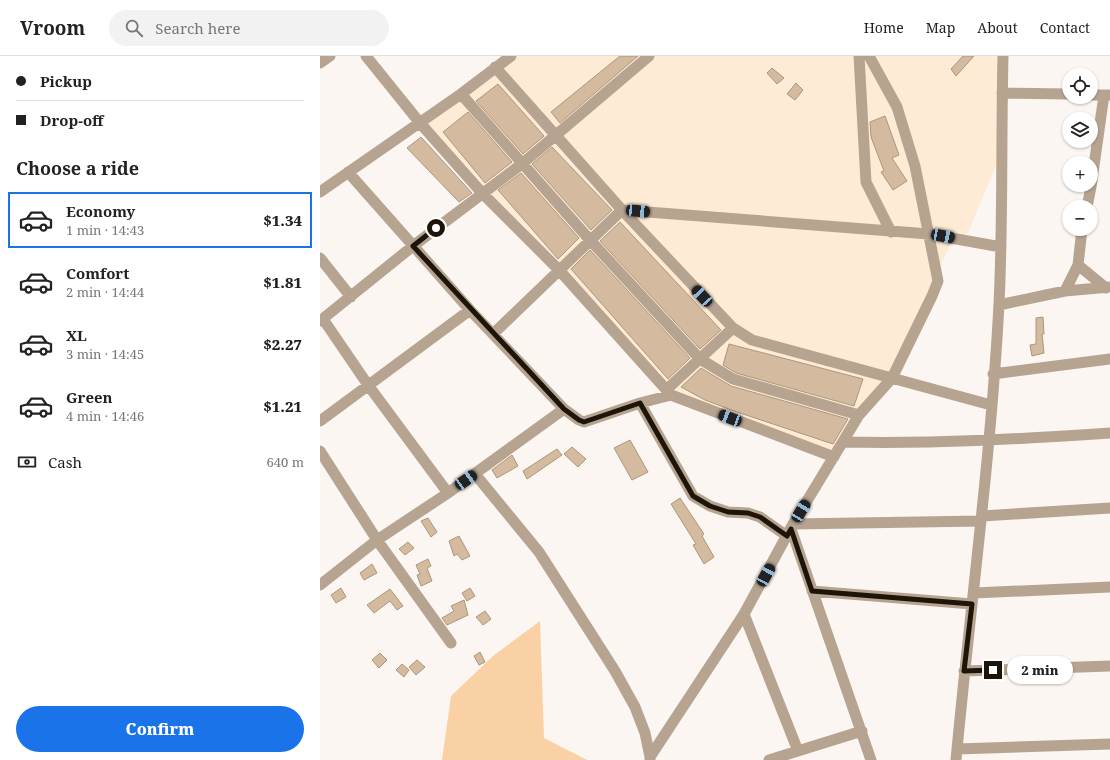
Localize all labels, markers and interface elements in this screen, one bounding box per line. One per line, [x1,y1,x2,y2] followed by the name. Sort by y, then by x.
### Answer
[109,10,389,46] search box
[20,15,85,41] text: Vroom
[123,17,145,39] icon: search
[155,18,240,38] text: Search here
[864,18,904,37] text: Home
[926,18,955,37] text: Map
[977,18,1018,37] text: About
[1040,18,1090,37] text: Contact
[1062,68,1098,236] map controls
[1062,68,1098,104] button: locate
[40,71,92,91] text: Pickup
[40,110,104,130] text: Drop-off
[1062,112,1098,148] button: layers
[16,156,139,180] text: Choose a ride
[1062,156,1098,192] button: +
[1062,200,1098,236] button: −
[66,201,135,221] text: Economy
[18,202,54,238] icon: car
[626,204,650,218] car
[263,210,302,230] text: $1.34
[427,219,445,237] route start
[66,221,144,239] text: 1 min · 14:43
[930,228,956,244] car
[66,263,129,283] text: Comfort
[18,264,54,300] icon: car
[263,272,302,292] text: $1.81
[66,283,144,301] text: 2 min · 14:44
[689,283,715,309] car
[66,325,87,345] text: XL
[18,326,54,362] icon: car
[263,334,302,354] text: $2.27
[66,345,144,363] text: 3 min · 14:45
[66,387,113,407] text: Green
[18,388,54,424] icon: car
[263,396,302,416] text: $1.21
[66,407,144,425] text: 4 min · 14:46
[717,408,743,428] car
[16,451,38,473] icon: cash
[48,452,82,472] text: Cash
[267,453,304,471] text: 640 m
[453,468,479,492] car
[790,498,812,524] car
[755,562,777,588] car
[1007,656,1073,684] callout: 2 min
[984,661,1002,679] route end
[1021,661,1059,679] text: 2 min
[16,706,304,752] button: Confirm

